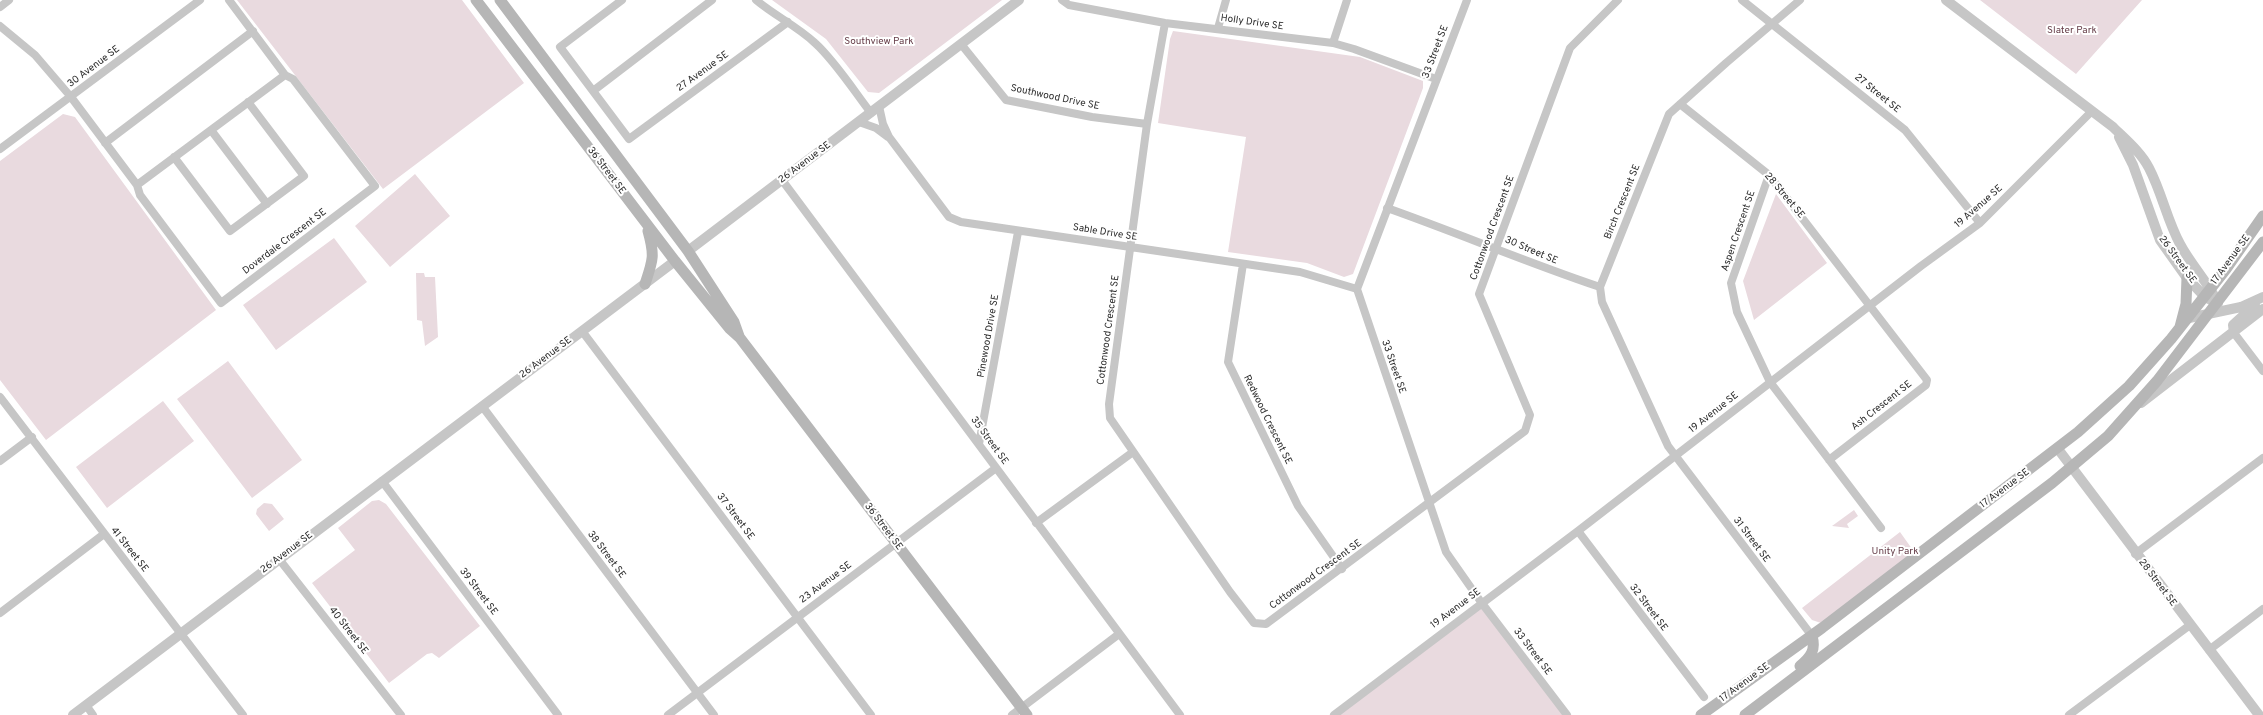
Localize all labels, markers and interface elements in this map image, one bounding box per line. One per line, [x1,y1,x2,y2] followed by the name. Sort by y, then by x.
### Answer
[1220,13,1284,33] street label: Holly Drive SE
[1420,24,1452,80] street label: 33 Street SE
[2047,25,2097,37] park label: Slater Park
[844,36,914,48] park label: Southview Park
[65,43,123,91] street label: 30 Avenue SE
[675,49,731,95] street label: 27 Avenue SE
[1852,72,1902,116] street label: 27 Street SE
[1009,83,1101,113] street label: Southwood Drive SE
[777,139,833,187] street label: 26 Avenue SE
[584,145,628,197] street label: 36 Street SE
[1602,163,1644,241] street label: Birch Crescent SE
[1761,171,1807,221] street label: 28 Street SE
[1468,174,1518,282] street label: Cottonwood Crescent SE
[1952,183,2006,231] street label: 19 Avenue SE
[1720,189,1758,273] street label: Aspen Crescent SE
[241,207,329,277] street label: Doverdale Crescent SE
[1072,222,1138,244] street label: Sable Drive SE
[2209,233,2253,287] street label: 17 Avenue SE
[1503,234,1559,268] street label: 30 Street SE
[2156,234,2198,286] street label: 26 Street SE
[1095,274,1123,386] street label: Cottonwood Crescent SE
[976,293,1002,379] street label: Pinewood Drive SE
[518,334,574,382] street label: 26 Avenue SE
[1378,338,1408,396] street label: 33 Street SE
[1240,373,1294,467] street label: Redwood Crescent SE
[1849,379,1915,433] street label: Ash Crescent SE
[1687,390,1741,436] street label: 19 Avenue SE
[968,415,1010,467] street label: 35 Street SE
[1978,466,2032,512] street label: 17 Avenue SE
[714,491,756,543] street label: 37 Street SE
[861,501,905,553] street label: 36 Street SE
[1730,515,1772,565] street label: 31 Street SE
[108,525,150,575] street label: 41 Street SE
[259,529,315,577] street label: 26 Avenue SE
[584,529,628,581] street label: 38 Street SE
[1268,538,1364,612] street label: Cottonwood Crescent SE
[1872,546,1918,558] park label: Unity Park
[2135,557,2179,609] street label: 28 Street SE
[798,559,854,607] street label: 23 Avenue SE
[456,566,500,618] street label: 39 Street SE
[1626,582,1670,634] street label: 32 Street SE
[1429,586,1483,632] street label: 19 Avenue SE
[326,605,370,657] street label: 40 Street SE
[1510,626,1554,678] street label: 33 Street SE
[1718,661,1772,705] street label: 17 Avenue SE

